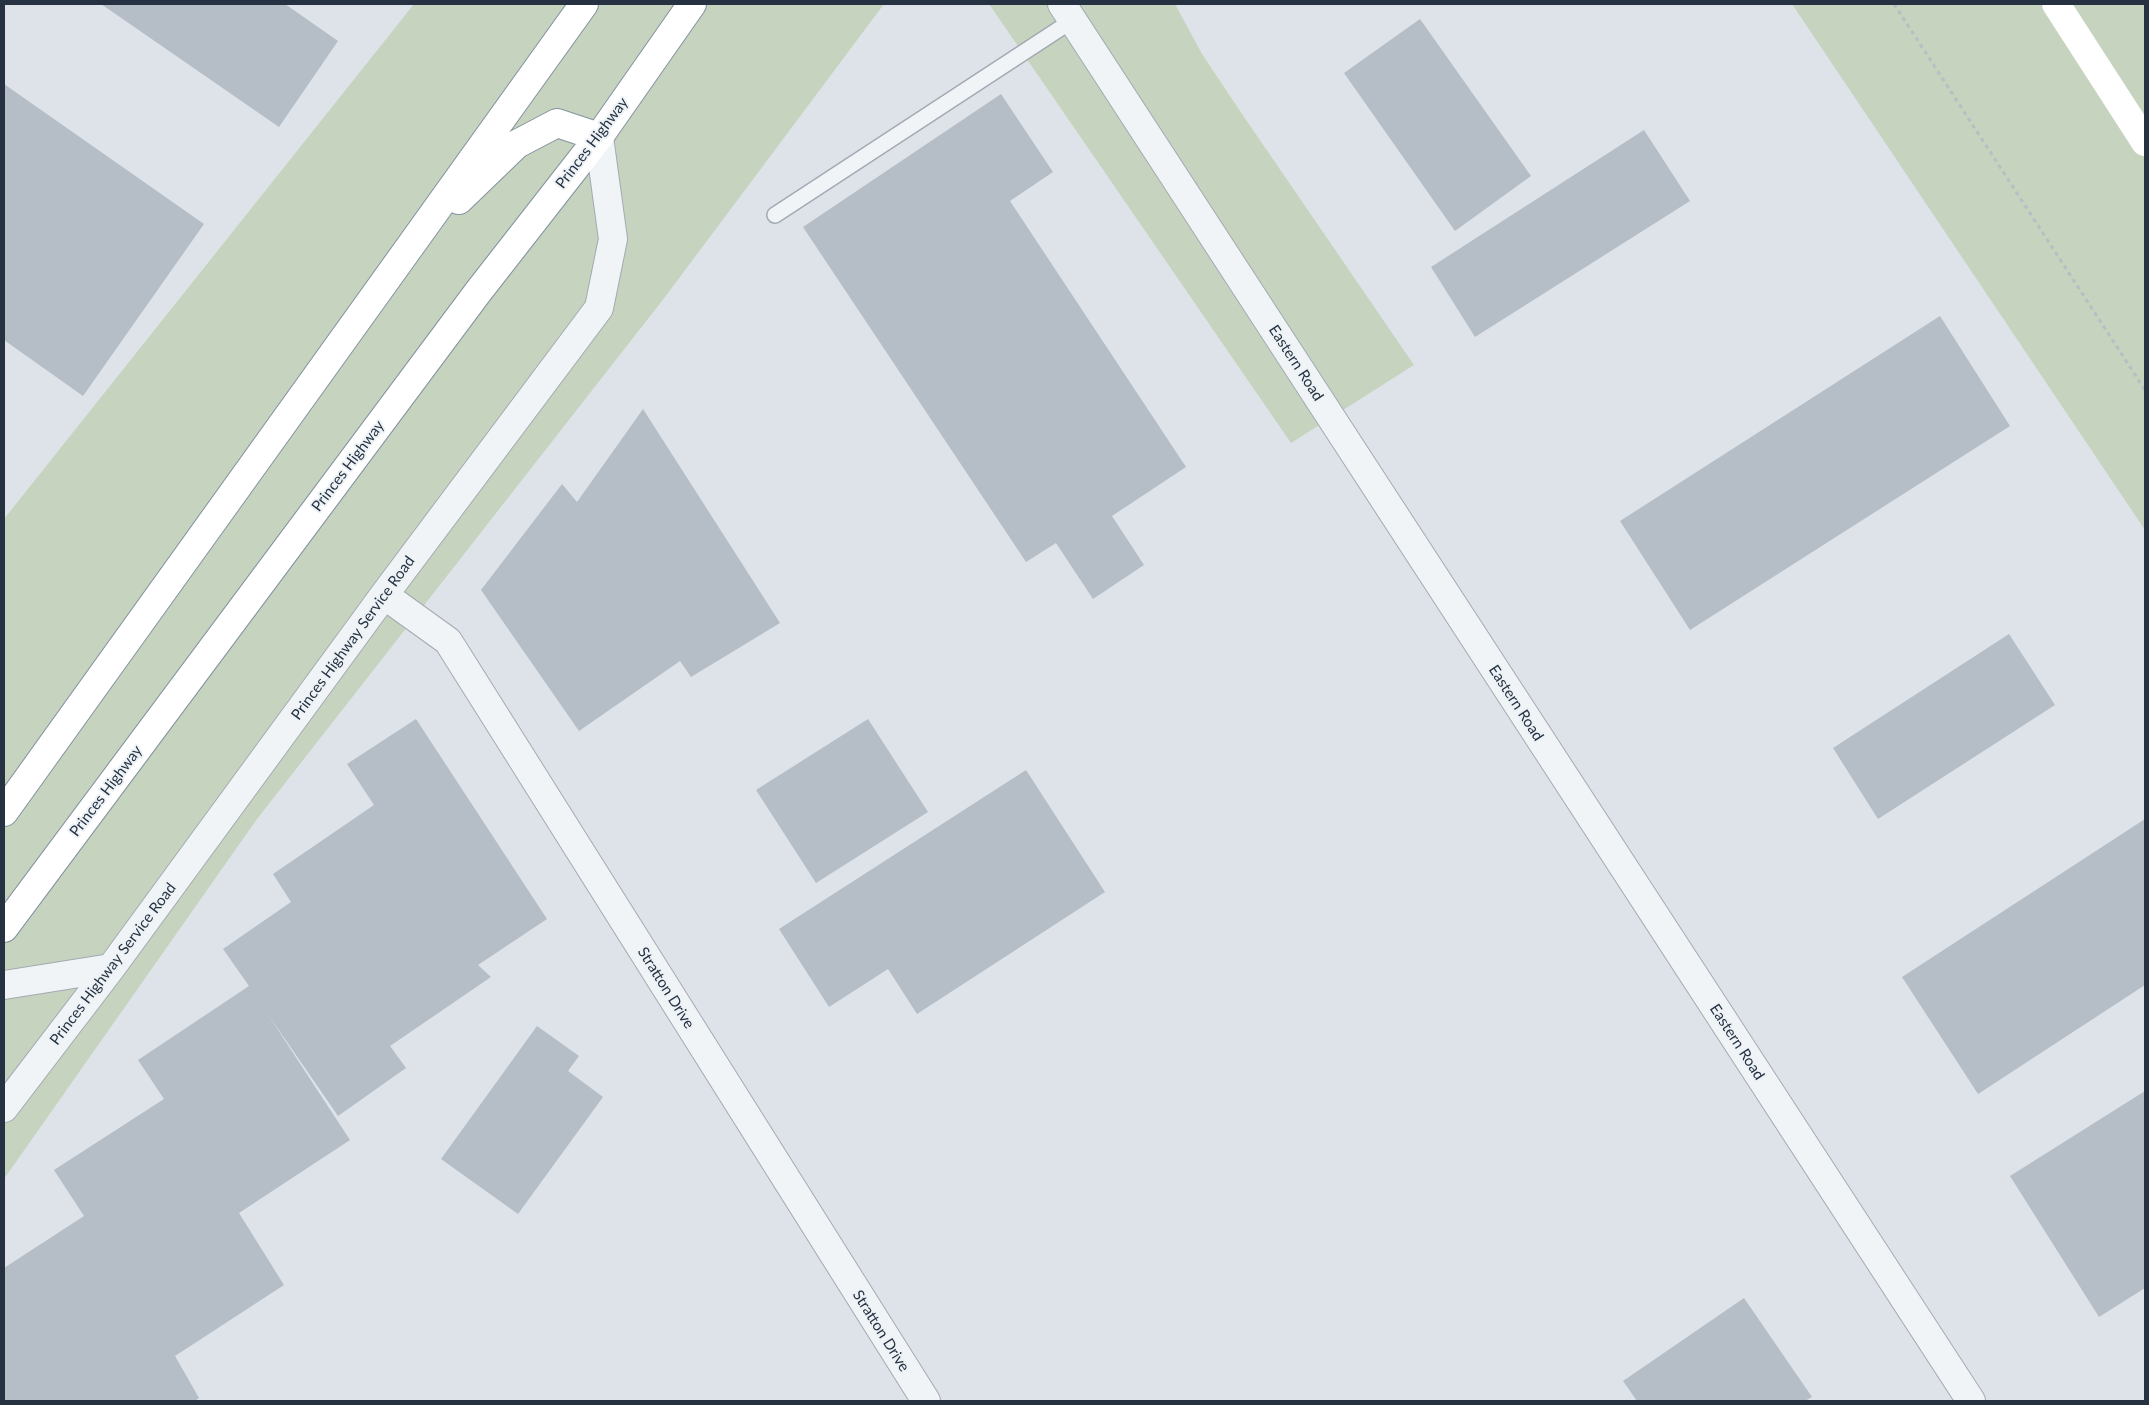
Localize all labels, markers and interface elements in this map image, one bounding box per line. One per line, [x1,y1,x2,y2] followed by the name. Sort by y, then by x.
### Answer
[552,94,632,192] street label: Princes Highway
[1265,322,1327,404] street label: Eastern Road
[308,417,388,515] street label: Princes Highway
[288,553,418,723] street label: Princes Highway Service Road
[1485,662,1547,744] street label: Eastern Road
[66,742,146,840] street label: Princes Highway
[46,879,180,1049] street label: Princes Highway Service Road
[634,944,698,1032] street label: Stratton Drive
[1706,1001,1768,1083] street label: Eastern Road
[849,1287,913,1375] street label: Stratton Drive

